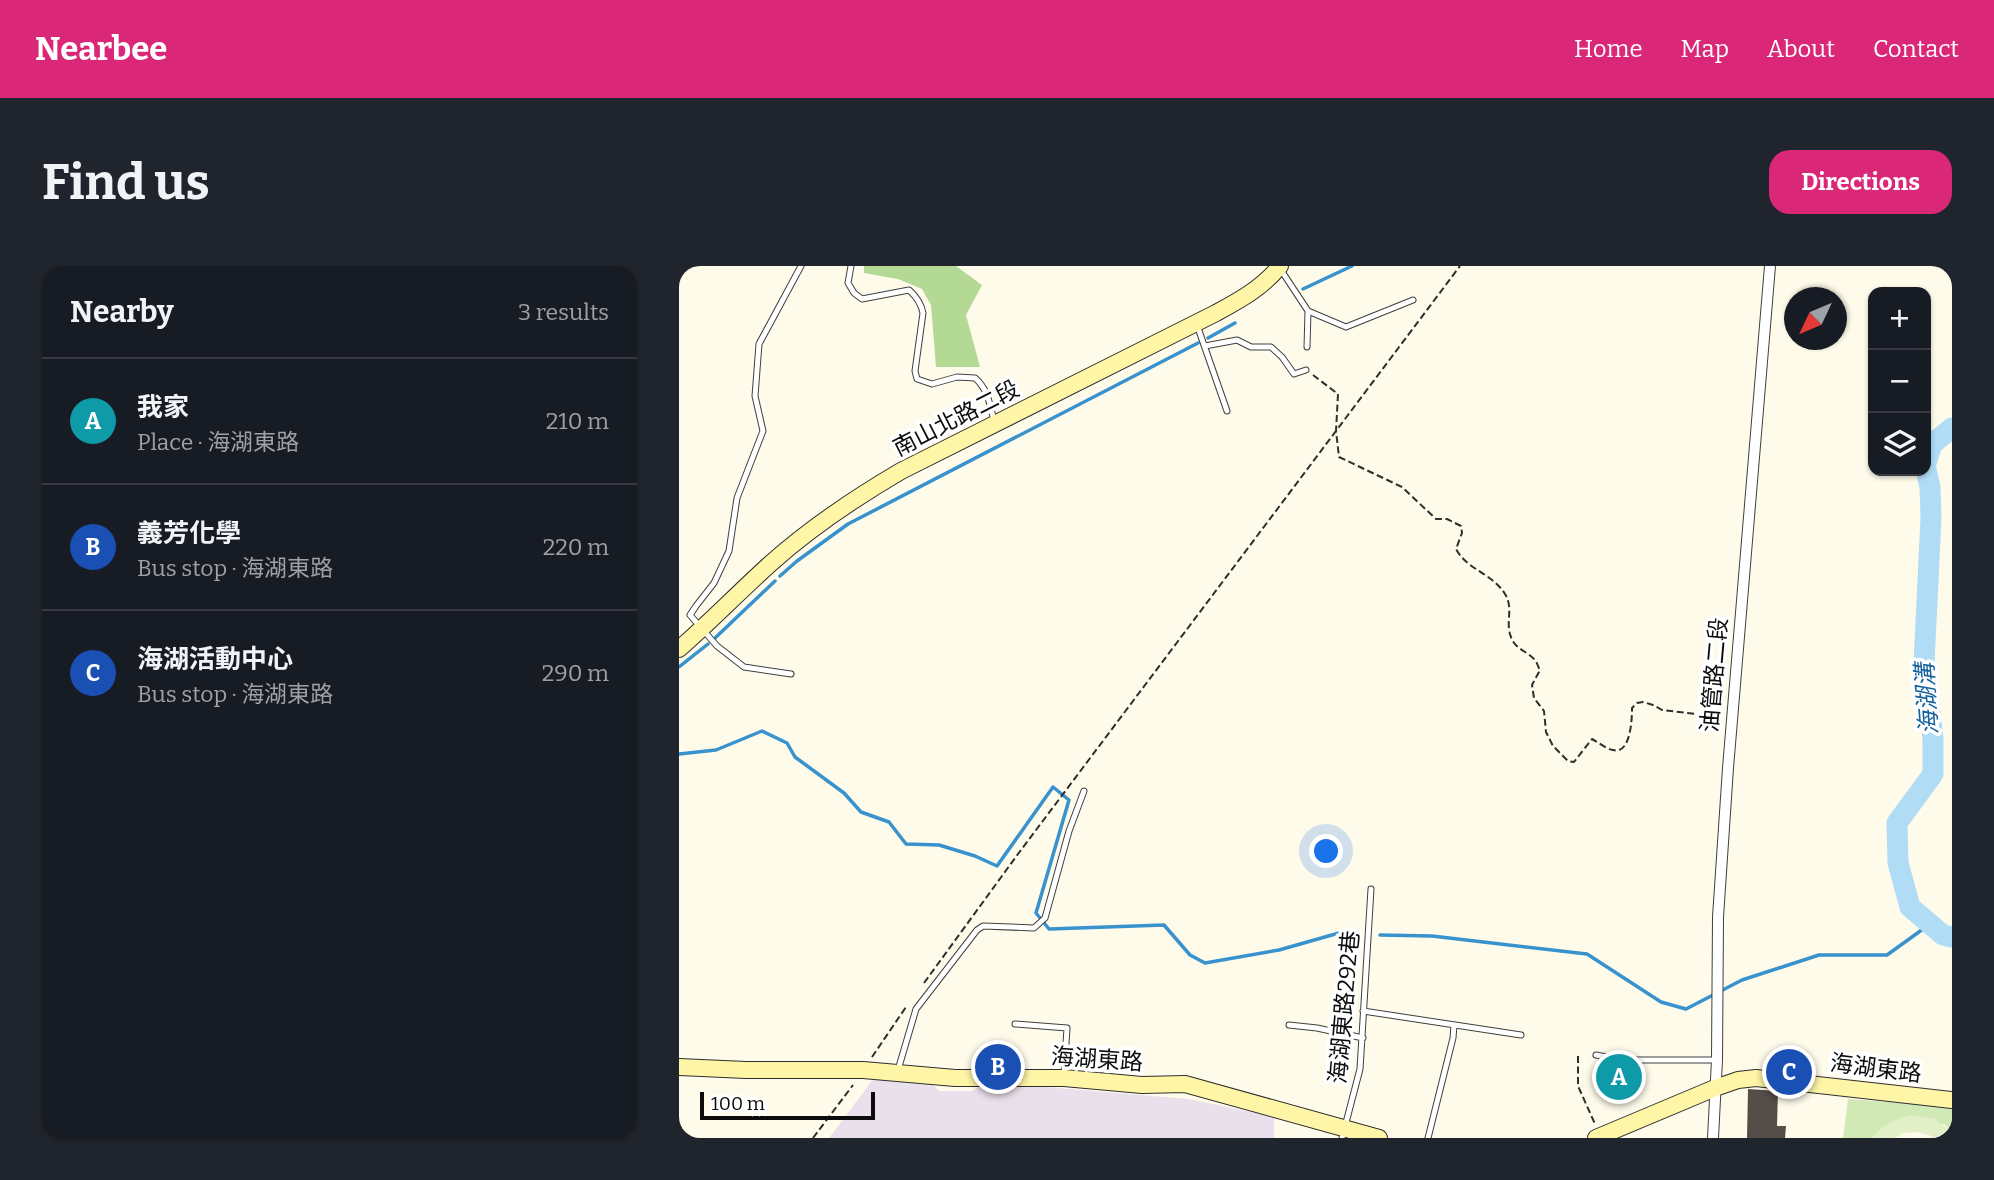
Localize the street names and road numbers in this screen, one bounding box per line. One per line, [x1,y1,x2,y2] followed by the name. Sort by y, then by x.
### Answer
[888,374,1024,462] street label: 南山北路二段
[1695,616,1733,734] street label: 油管路二段
[1323,929,1365,1085] street label: 海湖東路292巷
[1050,1042,1144,1076] street label: 海湖東路
[1829,1048,1923,1088] street label: 海湖東路

